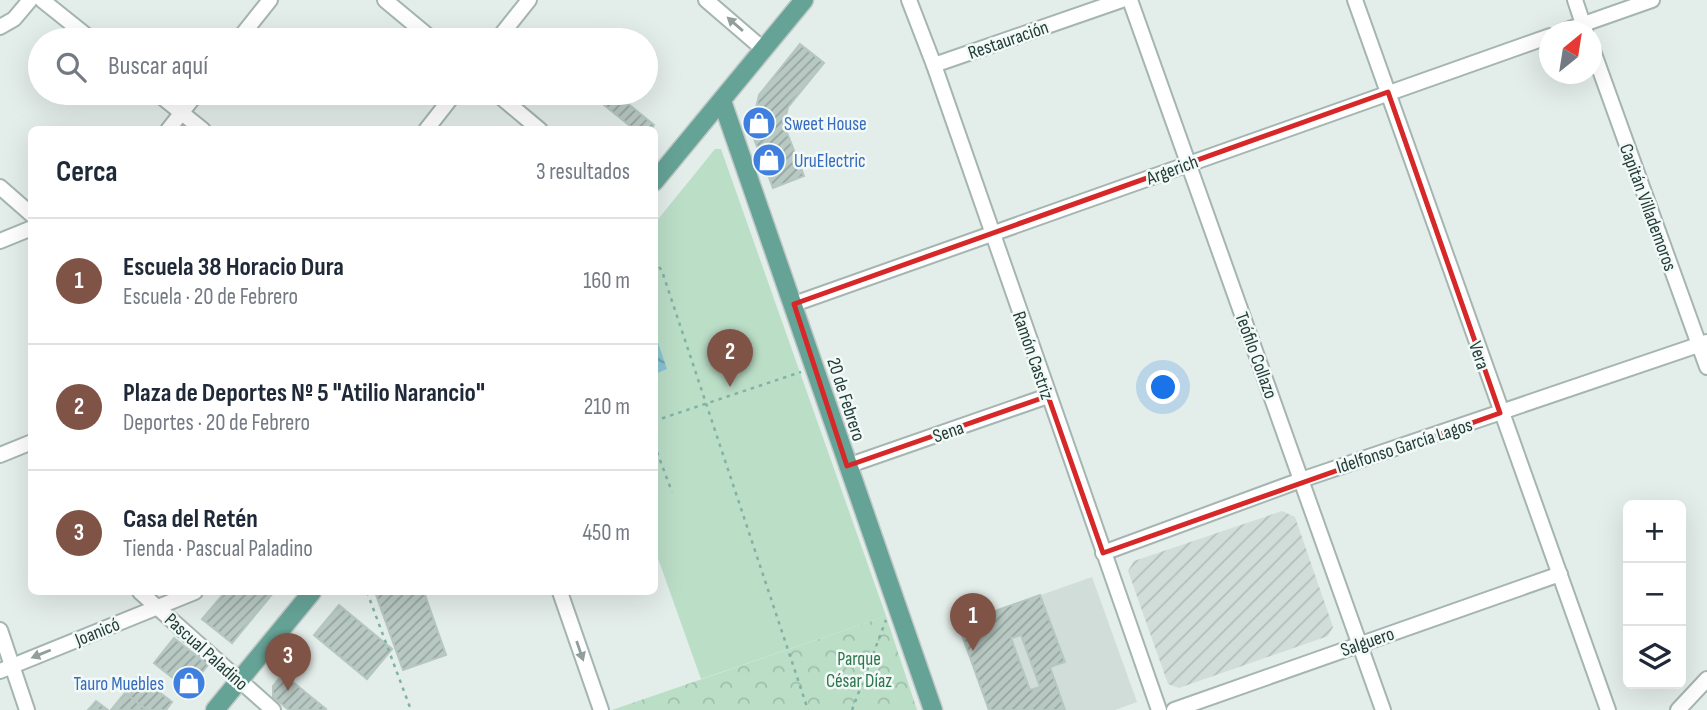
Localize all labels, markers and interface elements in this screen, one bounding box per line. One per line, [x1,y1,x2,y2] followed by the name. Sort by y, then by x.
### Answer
[965,16,1052,65] street label: Restauración
[726,17,744,32] one-way arrow
[1539,21,1602,84] north arrow
[28,28,658,105] search box
[52,48,90,86] icon: search
[108,51,208,82] text: Buscar aquí
[740,104,778,142] shop icon: Sweet House
[784,113,867,136] place label: Sweet House
[750,141,788,179] shop icon: UruElectric
[1614,141,1681,274] street label: Capitán Villademoros
[794,150,866,173] place label: UruElectric
[1143,150,1201,191] street label: Argerich
[56,154,118,190] text: Cerca
[536,158,630,186] text: 3 resultados
[123,252,344,283] text: Escuela 38 Horacio Dura
[74,267,84,295] text: 1
[583,267,630,295] text: 160 m
[123,283,298,311] text: Escuela · 20 de Febrero
[1007,308,1058,403] street label: Ramón Castriz
[1229,309,1282,402] street label: Teófilo Collazo
[707,329,753,387] pin: 2
[1463,338,1494,373] street label: Vera
[821,355,870,444] street label: 20 de Febrero
[1146,370,1180,404] your location
[123,378,485,409] text: Plaza de Deportes Nº 5 "Atilio Narancio"
[74,393,84,421] text: 2
[584,393,630,421] text: 210 m
[123,409,310,437] text: Deportes · 20 de Febrero
[1334,414,1476,479] street label: Idelfonso García Lagos
[930,416,967,448] street label: Sena
[1623,500,1686,689] map controls
[1623,500,1686,563] button: +
[123,504,258,535] text: Casa del Retén
[74,519,84,547] text: 3
[582,519,630,547] text: 450 m
[123,535,313,563] text: Tienda · Pascual Paladino
[1623,563,1686,626] button: −
[950,593,996,651] pin: 1
[159,609,253,696] street label: Pascual Paladino
[71,613,123,652] street label: Joanicó
[1338,623,1397,662] street label: Salguero
[1623,626,1686,689] button: layers
[265,633,311,691] pin: 3
[575,640,586,661] one-way arrow
[31,648,51,660] one-way arrow
[826,648,892,693] park label: Parque César Díaz
[170,664,208,702] shop icon: Tauro Muebles
[73,673,164,696] place label: Tauro Muebles

